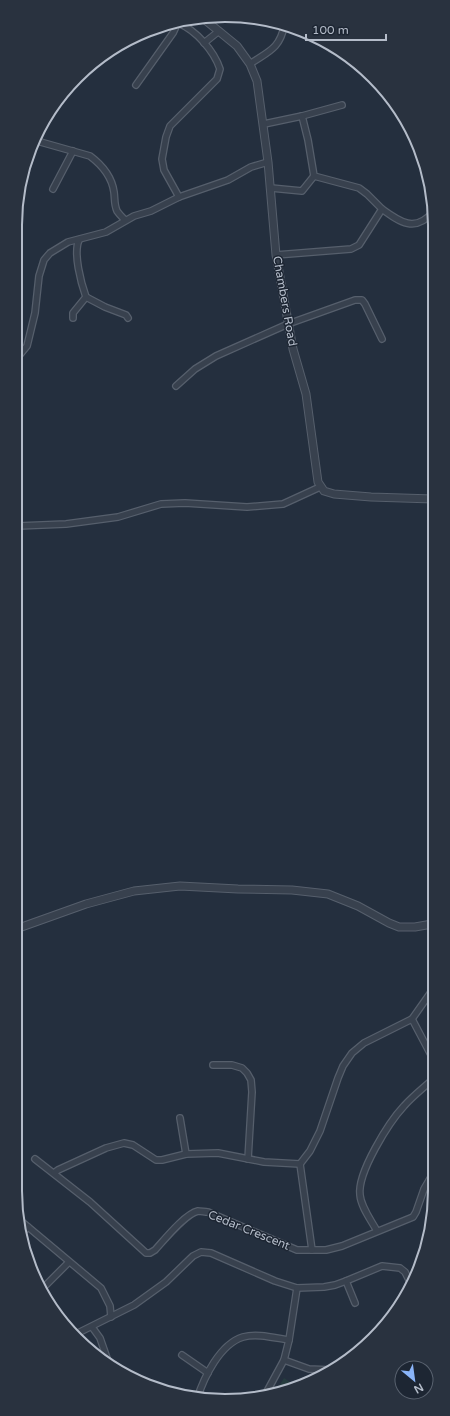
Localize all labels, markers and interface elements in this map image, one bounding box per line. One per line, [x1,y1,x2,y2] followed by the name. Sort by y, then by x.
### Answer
[306,16,386,42] scale bar
[312,23,349,37] text: 100 m
[270,255,300,347] street label: Chambers Road
[206,1207,292,1253] street label: Cedar Crescent
[394,1360,434,1400] north arrow
[412,1380,426,1396] text: N

